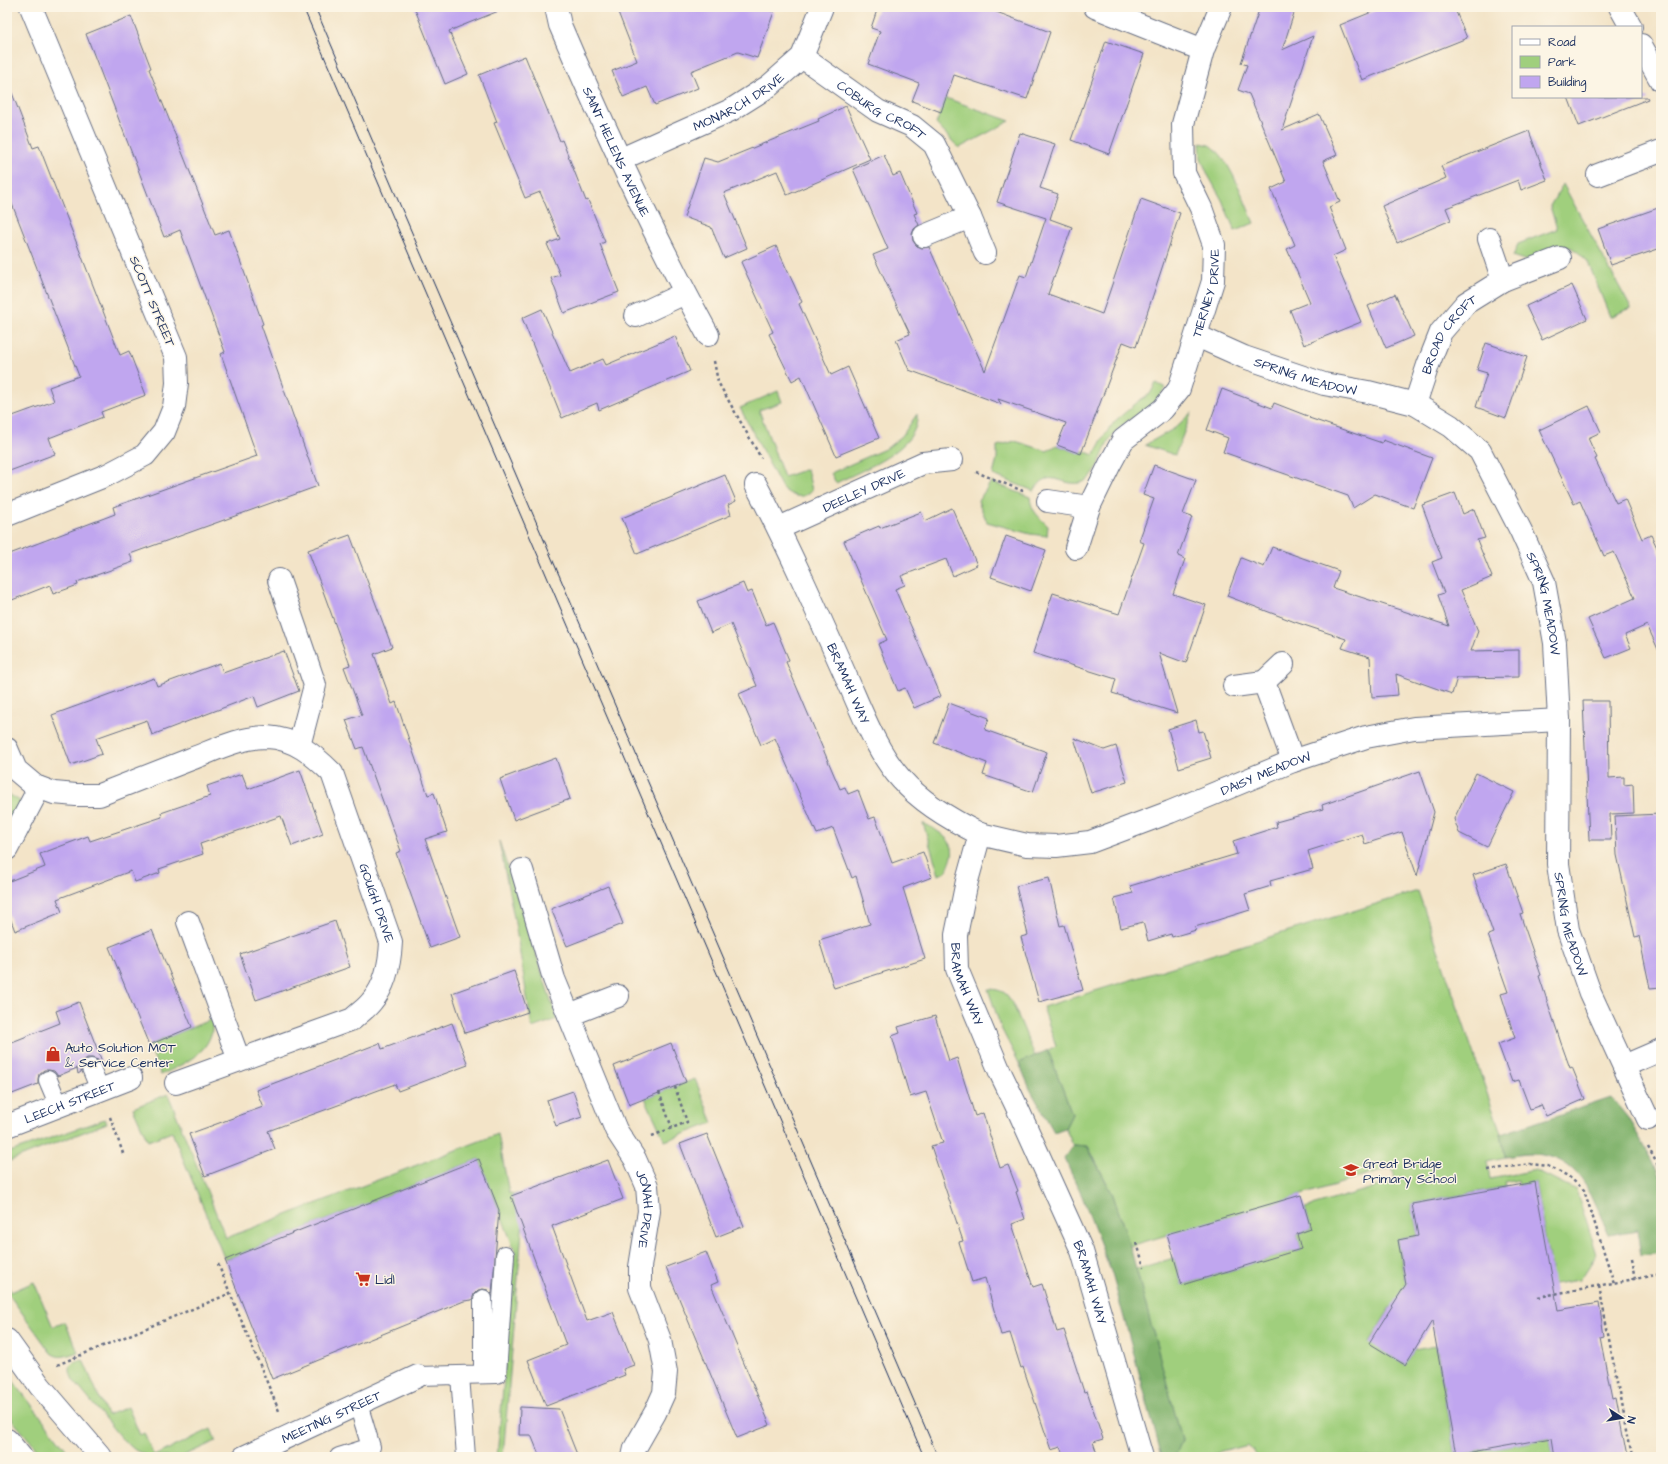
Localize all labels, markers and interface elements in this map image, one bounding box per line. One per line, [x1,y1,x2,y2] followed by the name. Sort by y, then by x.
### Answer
[1512,26,1642,98] legend
[1548,34,1576,51] text: Road
[1548,54,1576,71] text: Park
[690,69,789,136] street label: MONARCH DRIVE
[1548,74,1586,92] text: Building
[833,76,931,145] street label: COBURG CROFT
[578,84,654,220] street label: SAINT HELENS AVENUE
[1188,248,1224,340] street label: TIERNEY DRIVE
[125,253,180,350] street label: SCOTT STREET
[1418,290,1481,377] street label: BROAD CROFT
[1251,353,1359,400] street label: SPRING MEADOW
[820,464,908,517] street label: DEELEY DRIVE
[1521,549,1564,656] street label: SPRING MEADOW
[822,640,874,727] street label: BRAMAH WAY
[1218,748,1314,800] street label: DAISY MEADOW
[354,861,399,945] street label: GOUGH DRIVE
[1549,871,1592,979] street label: SPRING MEADOW
[946,942,988,1028] street label: BRAMAH WAY
[65,1039,177,1072] place label: Auto Solution MOT & Service Center
[44,1045,62,1063] shop icon: Auto Solution MOT & Service Center
[22,1077,119,1128] street label: LEECH STREET
[1363,1155,1456,1189] place label: Great Bridge Primary School
[1342,1161,1360,1179] school or university icon: Great Bridge Primary School
[631,1167,657,1250] street label: JONAH DRIVE
[1068,1238,1111,1326] street label: BRAMAH WAY
[354,1270,372,1288] supermarket icon: Lidl
[375,1271,395,1289] place label: Lidl
[279,1386,385,1448] street label: MEETING STREET
[1602,1398,1642,1438] north arrow
[1623,1415,1639,1425] text: N

